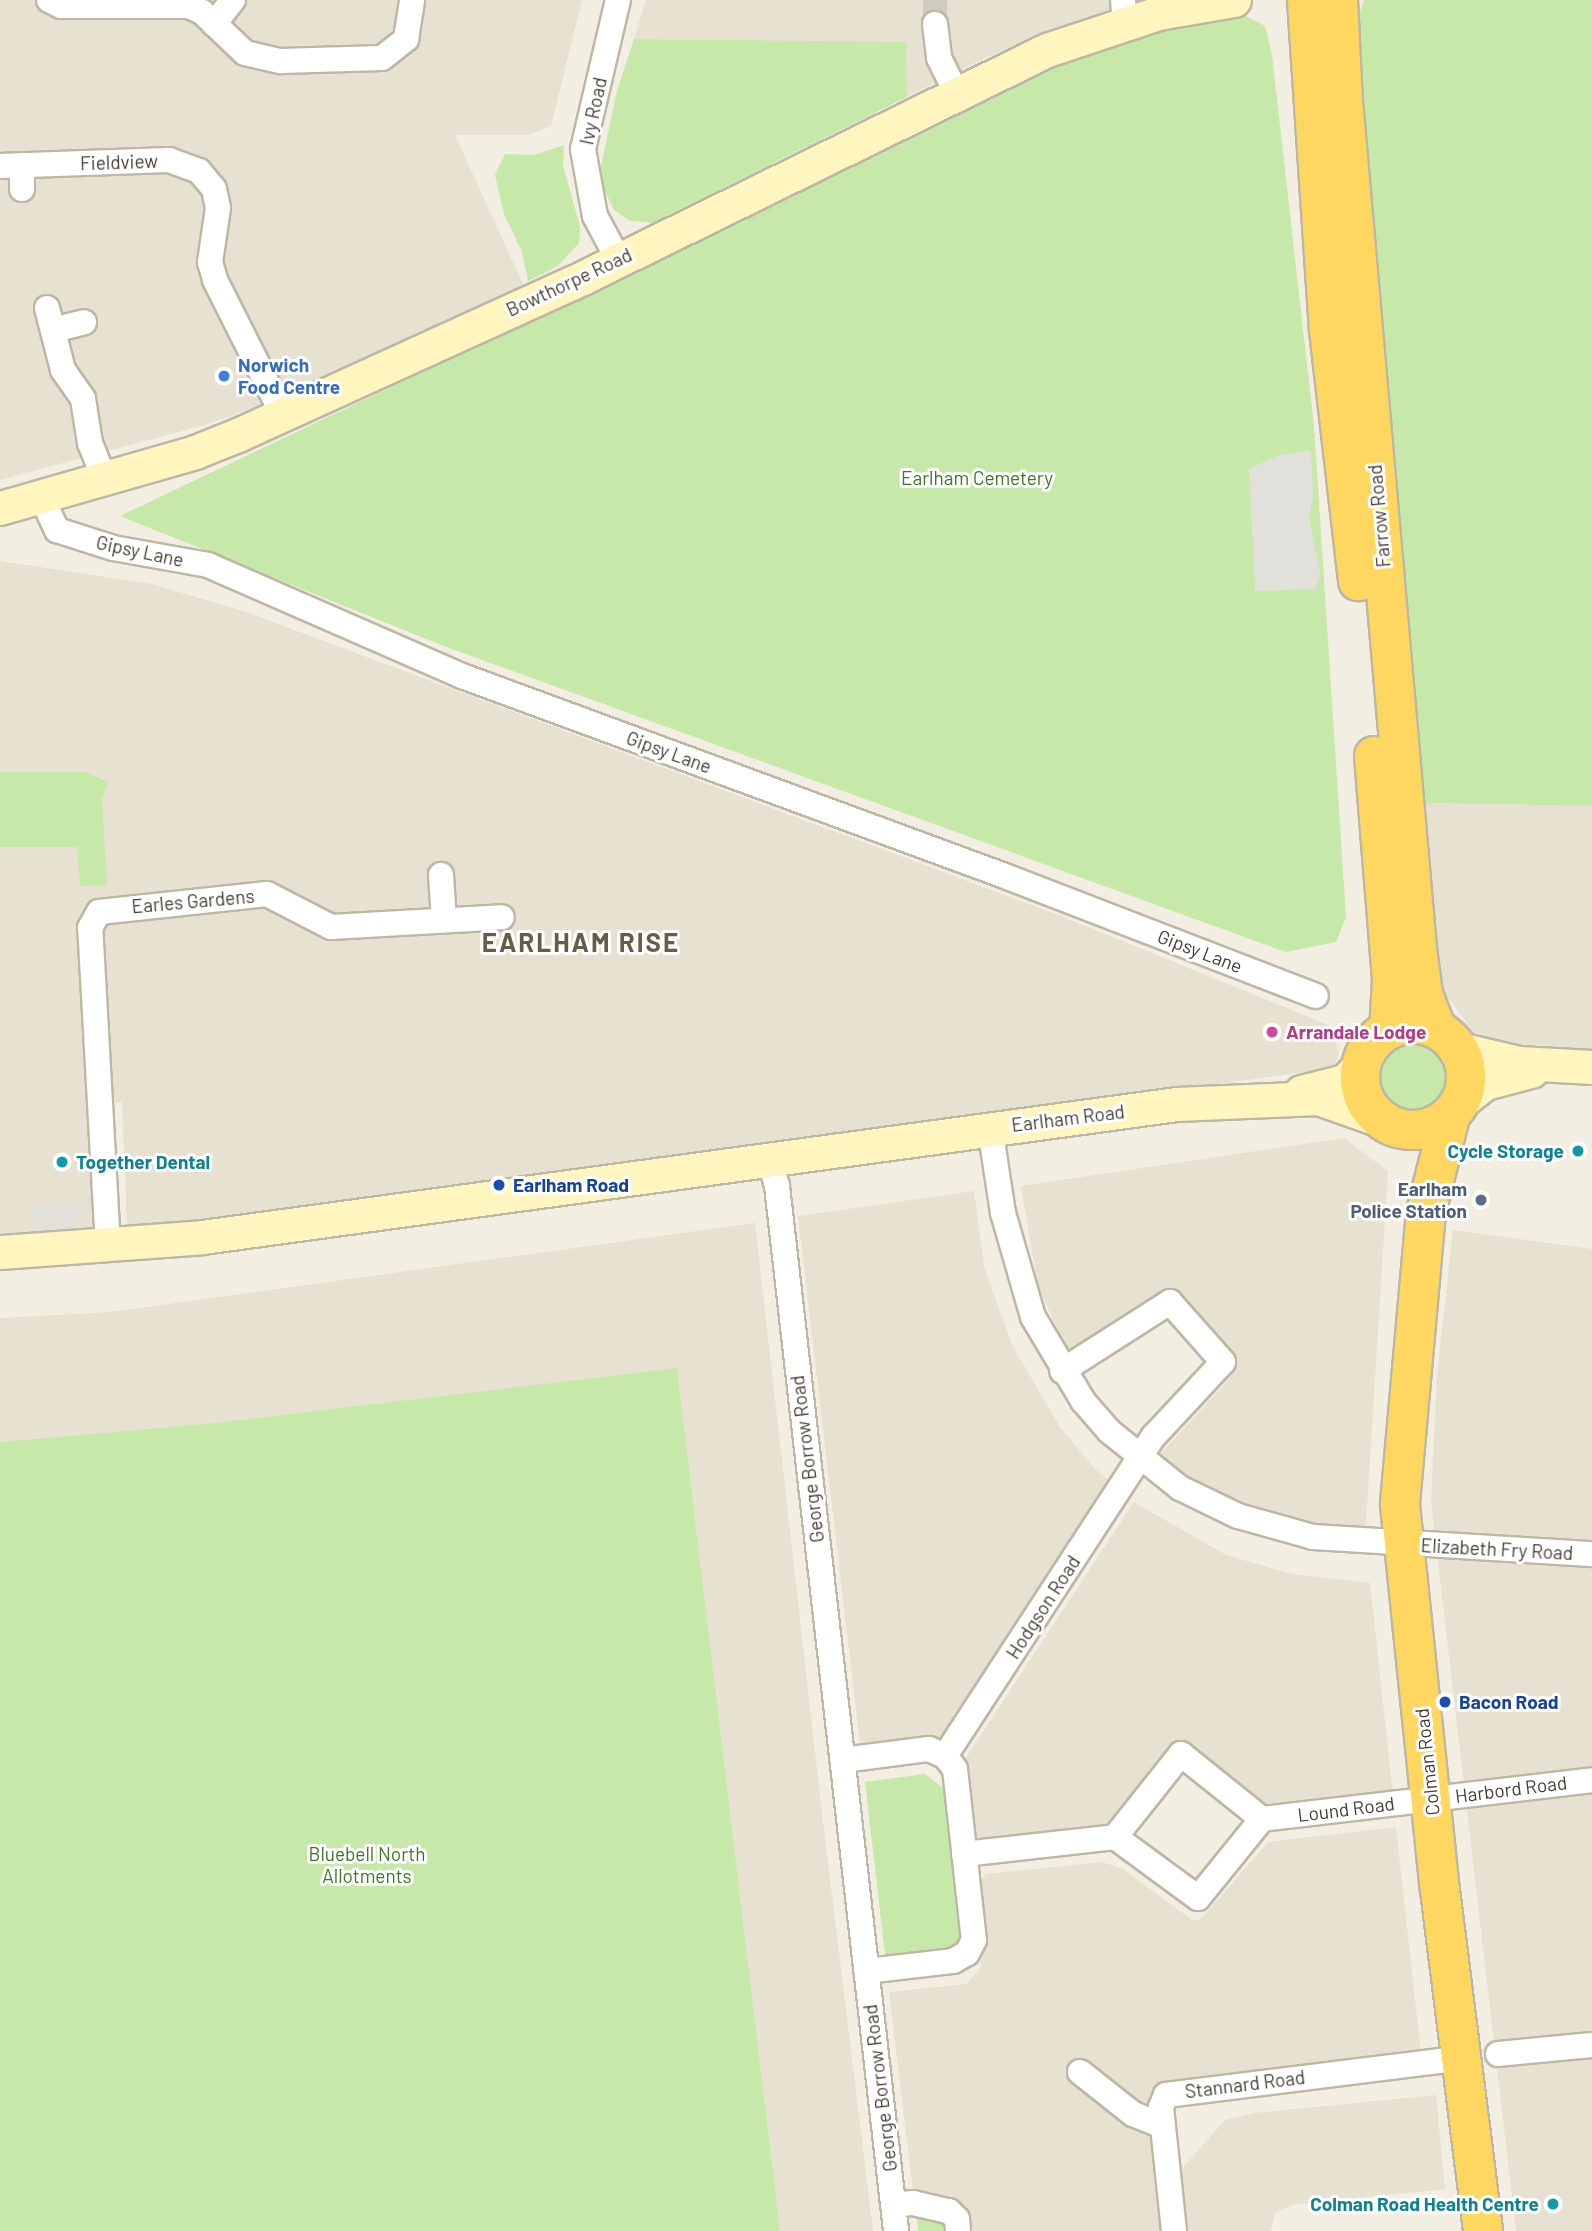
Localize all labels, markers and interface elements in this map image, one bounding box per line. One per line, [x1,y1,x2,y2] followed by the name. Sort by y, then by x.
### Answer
[575,75,611,147] street label: Ivy Road
[80,149,158,175] street label: Fieldview
[502,243,636,321] street label: Bowthorpe Road
[238,354,340,398] place label: Norwich Food Centre
[216,368,232,384] marker: Norwich Food Centre
[1363,464,1395,568] street label: Farrow Road
[901,467,1053,489] park label: Earlham Cemetery
[94,531,186,571] street label: Gipsy Lane
[623,726,715,778] street label: Gipsy Lane
[131,884,255,918] street label: Earles Gardens
[1154,924,1246,978] street label: Gipsy Lane
[483,926,679,958] district label: EARLHAM RISE
[1286,1021,1426,1043] place label: Arrandale Lodge
[1264,1024,1280,1040] marker: Arrandale Lodge
[1010,1100,1126,1136] street label: Earlham Road
[1447,1140,1564,1162] place label: Cycle Storage
[1570,1143,1586,1159] marker: Cycle Storage
[76,1151,210,1173] place label: Together Dental
[54,1154,70,1170] marker: Together Dental
[513,1174,629,1196] place label: Earlham Road
[491,1177,507,1193] marker: Earlham Road
[1350,1178,1467,1222] place label: Earlham Police Station
[1473,1192,1489,1208] marker: Earlham Police Station
[785,1374,829,1544] street label: George Borrow Road
[1420,1534,1574,1564] street label: Elizabeth Fry Road
[1001,1551,1085,1663] street label: Hodgson Road
[1459,1691,1559,1713] place label: Bacon Road
[1437,1694,1453,1710] marker: Bacon Road
[1410,1707,1444,1817] street label: Colman Road
[1454,1771,1568,1807] street label: Harbord Road
[1296,1792,1396,1826] street label: Lound Road
[308,1843,426,1887] park label: Bluebell North Allotments
[858,2003,902,2173] street label: George Borrow Road
[1184,2065,1306,2103] street label: Stannard Road
[1310,2193,1539,2215] place label: Colman Road Health Centre
[1545,2196,1561,2212] marker: Colman Road Health Centre

